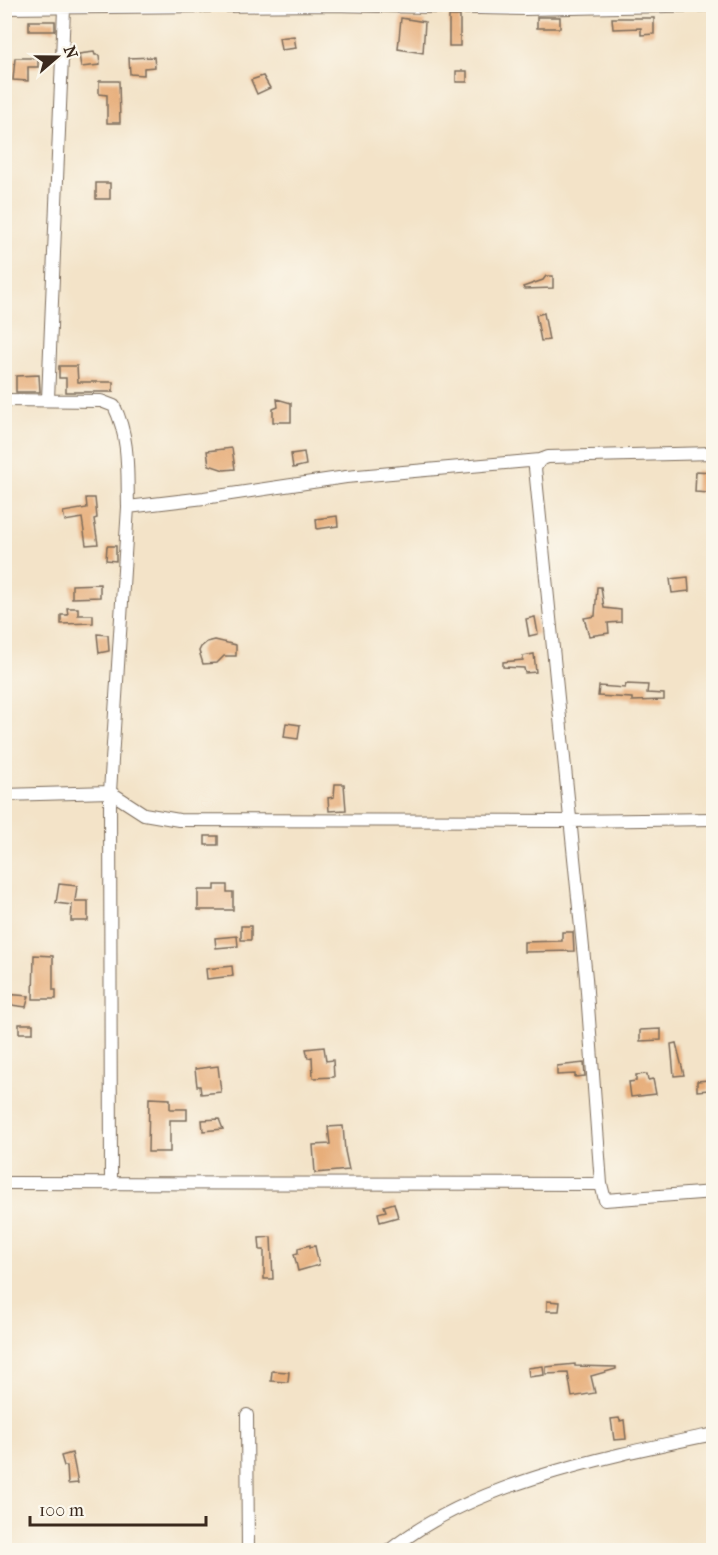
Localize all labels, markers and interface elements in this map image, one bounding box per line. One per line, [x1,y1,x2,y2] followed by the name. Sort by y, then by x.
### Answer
[27,27,87,87] north arrow
[60,43,82,62] text: N
[30,1489,206,1527] scale bar
[39,1500,84,1521] text: 100 m

